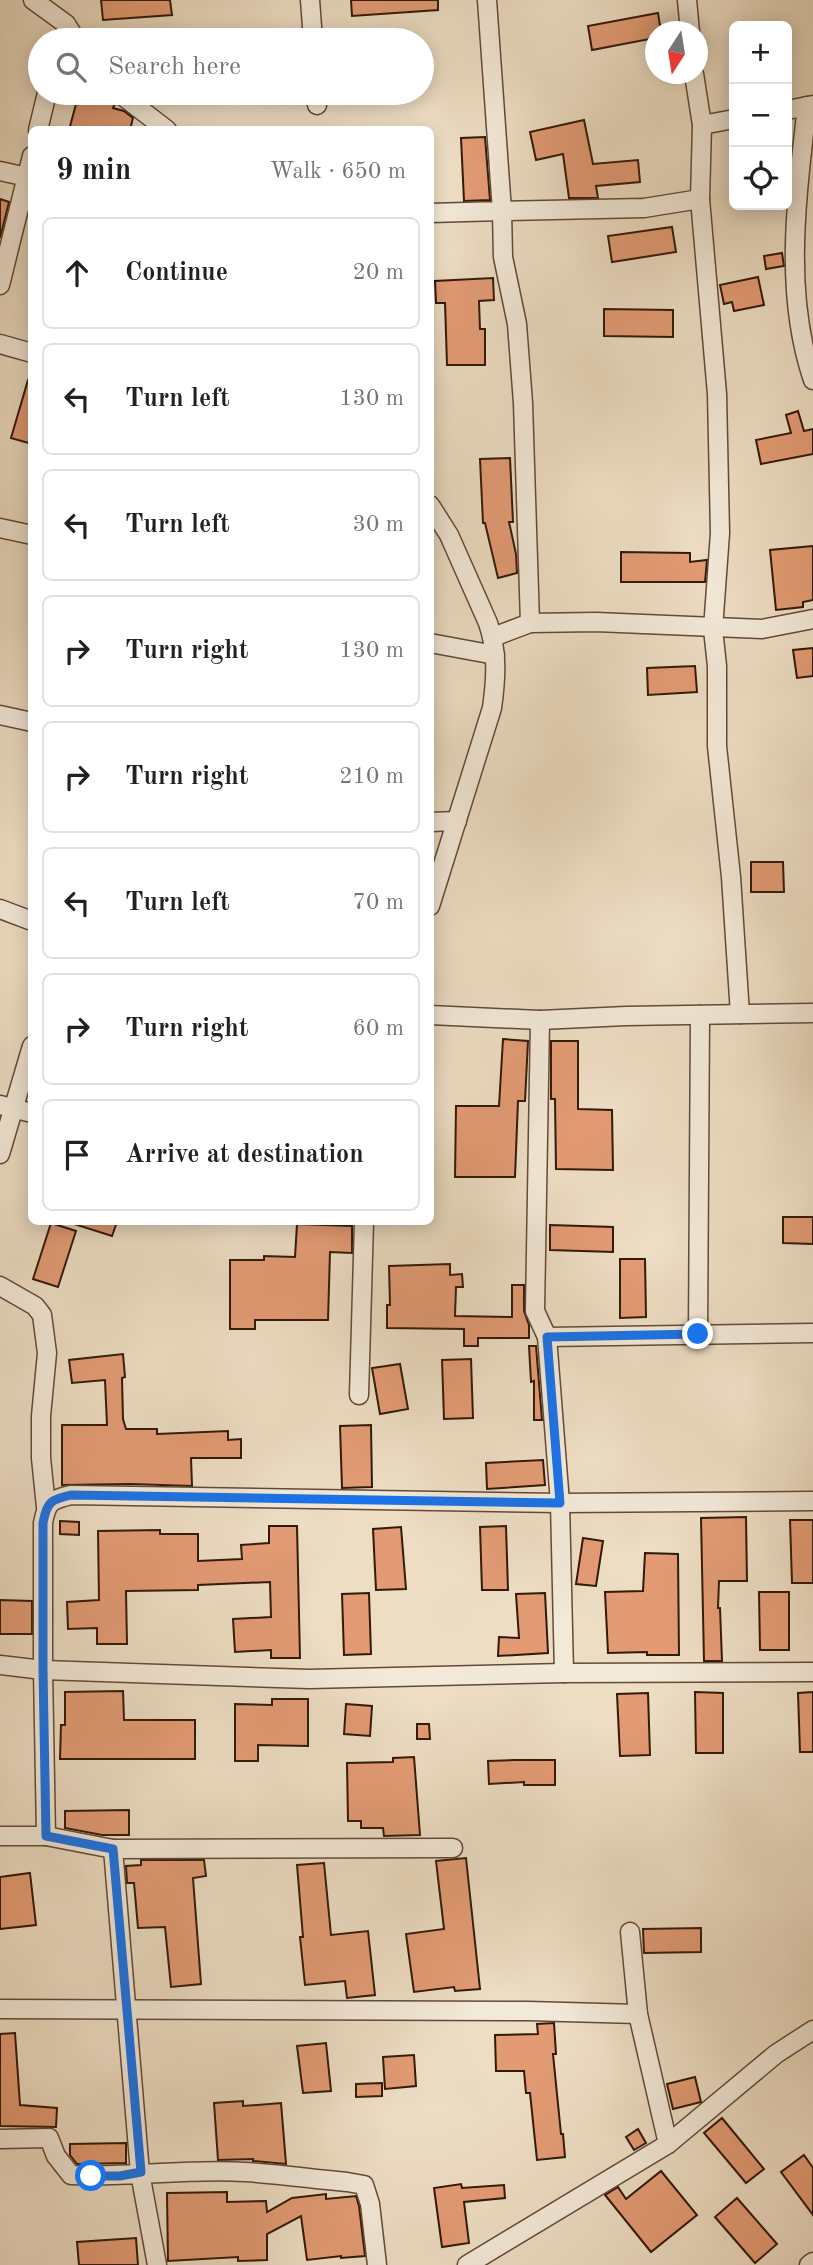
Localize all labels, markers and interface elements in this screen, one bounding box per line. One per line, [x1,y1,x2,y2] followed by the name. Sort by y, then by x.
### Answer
[645,21,708,84] north arrow
[729,21,792,210] map controls
[729,21,792,84] button: +
[28,28,434,105] search box
[52,48,90,86] icon: search
[108,54,241,80] text: Search here
[729,84,792,147] button: −
[729,147,792,210] button: locate
[56,156,131,186] text: 9 min
[270,160,406,183] text: Walk · 650 m
[58,254,96,292] icon: ahead
[125,260,228,286] text: Continue
[353,261,404,284] text: 20 m
[58,380,96,418] icon: left
[125,386,230,412] text: Turn left
[339,387,404,410] text: 130 m
[58,506,96,544] icon: left
[125,512,230,538] text: Turn left
[353,513,404,536] text: 30 m
[58,632,96,670] icon: right
[125,638,248,664] text: Turn right
[339,639,404,662] text: 130 m
[58,758,96,796] icon: right
[125,764,248,790] text: Turn right
[339,765,404,788] text: 210 m
[58,884,96,922] icon: left
[125,890,230,916] text: Turn left
[353,891,404,914] text: 70 m
[58,1010,96,1048] icon: right
[125,1016,248,1042] text: Turn right
[353,1017,404,1040] text: 60 m
[58,1136,96,1174] icon: arrive
[125,1142,364,1168] text: Arrive at destination
[682,1318,713,1349] route end
[75,2160,106,2191] route start

